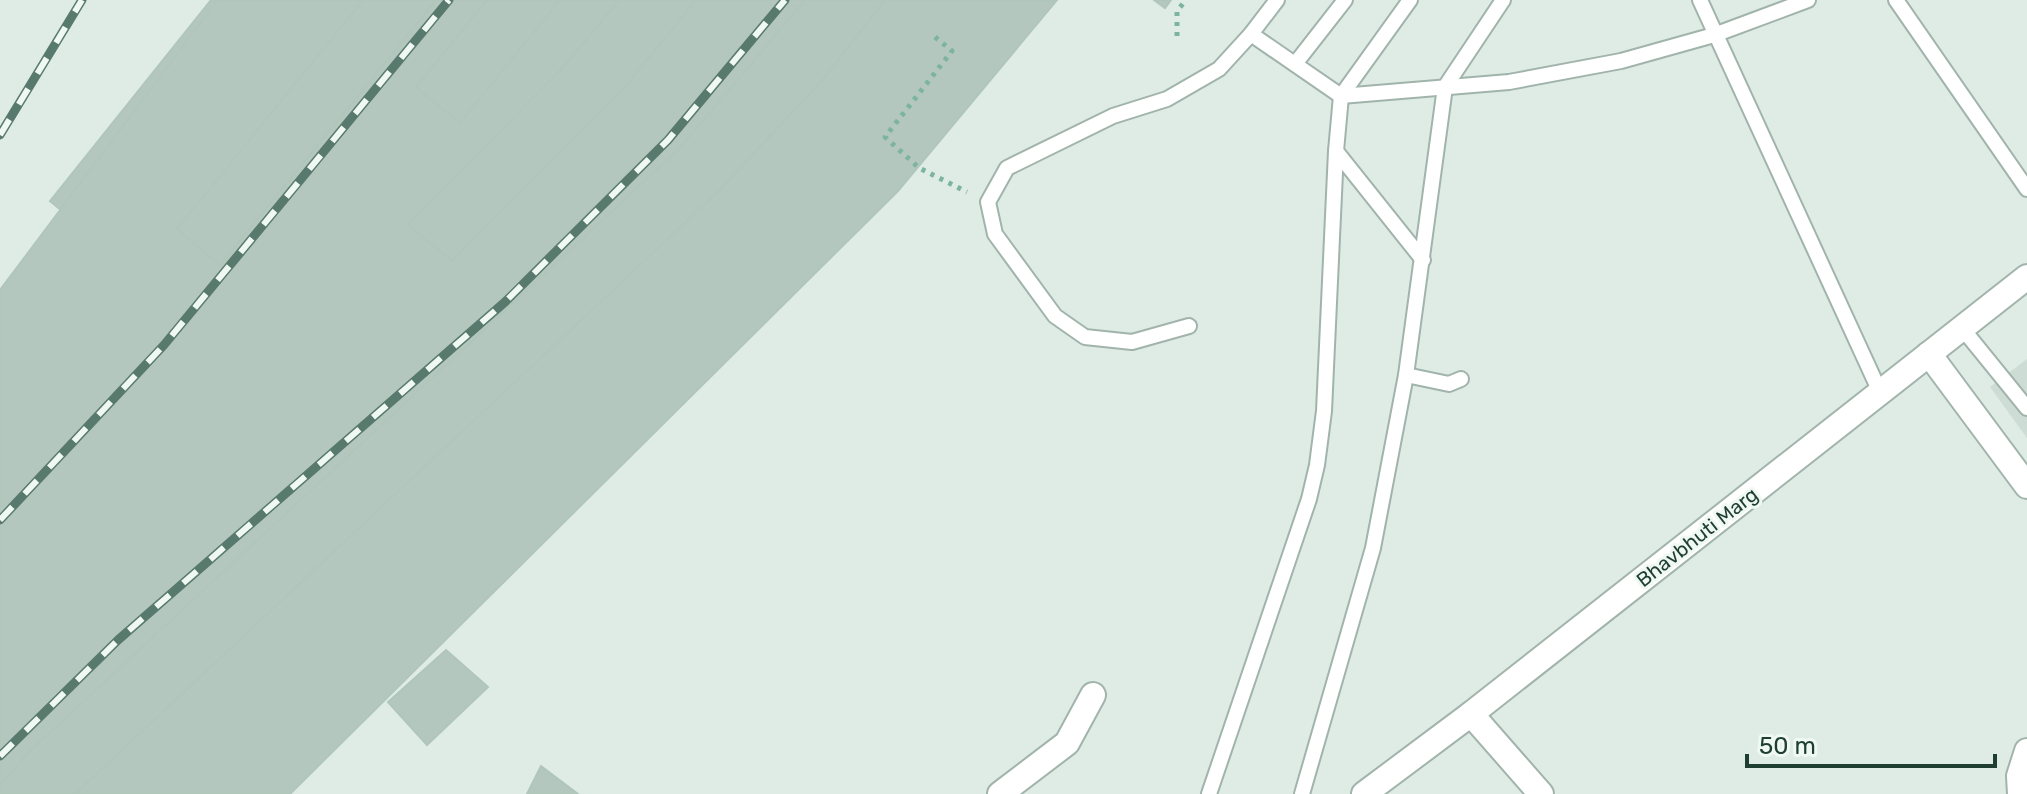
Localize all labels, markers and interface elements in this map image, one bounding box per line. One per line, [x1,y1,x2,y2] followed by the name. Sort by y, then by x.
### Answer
[1632,482,1762,592] street label: Bhavbhuti Marg
[1747,718,1995,768] scale bar
[1759,732,1816,760] text: 50 m

